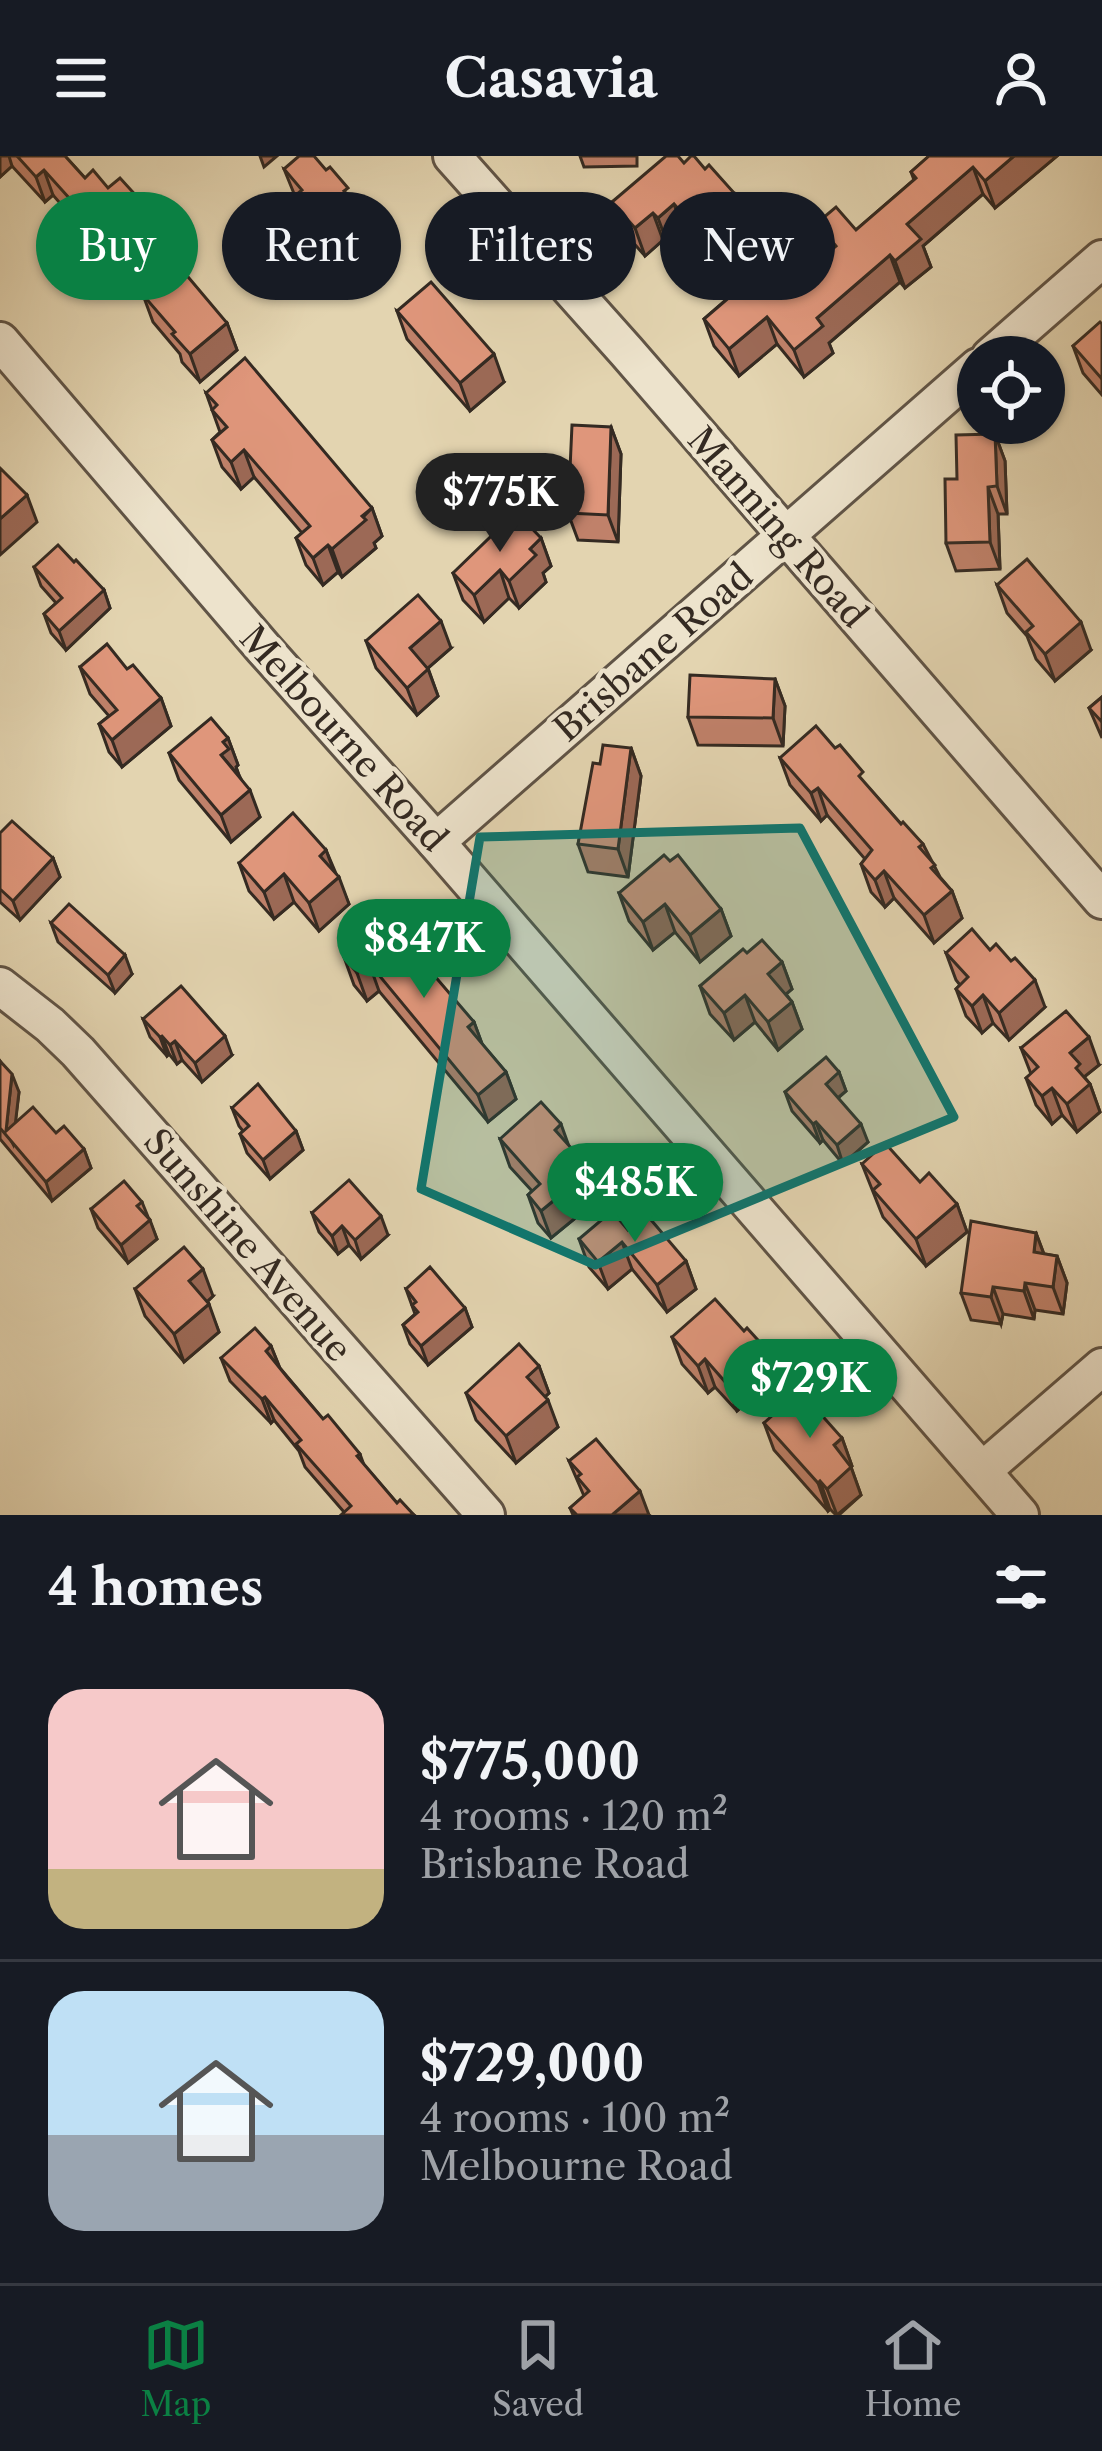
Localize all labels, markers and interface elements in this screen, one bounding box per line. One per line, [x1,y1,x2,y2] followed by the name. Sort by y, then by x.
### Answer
[48,45,114,111] icon: menu
[444,45,658,111] text: Casavia
[988,45,1054,111] icon: person
[36,192,198,300] chip: Buy
[222,192,401,300] chip: Rent
[425,192,636,300] chip: Filters
[660,192,835,300] chip: New
[957,336,1065,444] map controls
[957,336,1065,444] button: locate
[679,418,877,636] street label: Manning Road
[416,453,584,555] pin: $775K
[443,468,557,516] text: $775K
[545,554,761,750] street label: Brisbane Road
[231,616,457,860] street label: Melbourne Road
[340,899,508,1001] pin: $847K
[364,914,484,962] text: $847K
[135,1120,361,1370] street label: Sunshine Avenue
[551,1143,719,1245] pin: $485K
[574,1158,696,1206] text: $485K
[726,1339,894,1441] pin: $729K
[750,1354,870,1402] text: $729K
[988,1554,1054,1620] icon: filters
[48,1556,263,1618] text: 4 homes
[420,1730,640,1792] text: $775,000
[144,1737,288,1881] icon: home
[420,1792,728,1840] text: 4 rooms · 120 m²
[420,1840,690,1888] text: Brisbane Road
[420,2032,644,2094] text: $729,000
[144,2039,288,2183] icon: home
[420,2094,730,2142] text: 4 rooms · 100 m²
[420,2142,733,2190] text: Melbourne Road
[140,2312,211,2425] tab: Map
[492,2312,584,2425] tab: Saved
[865,2312,962,2425] tab: Home

